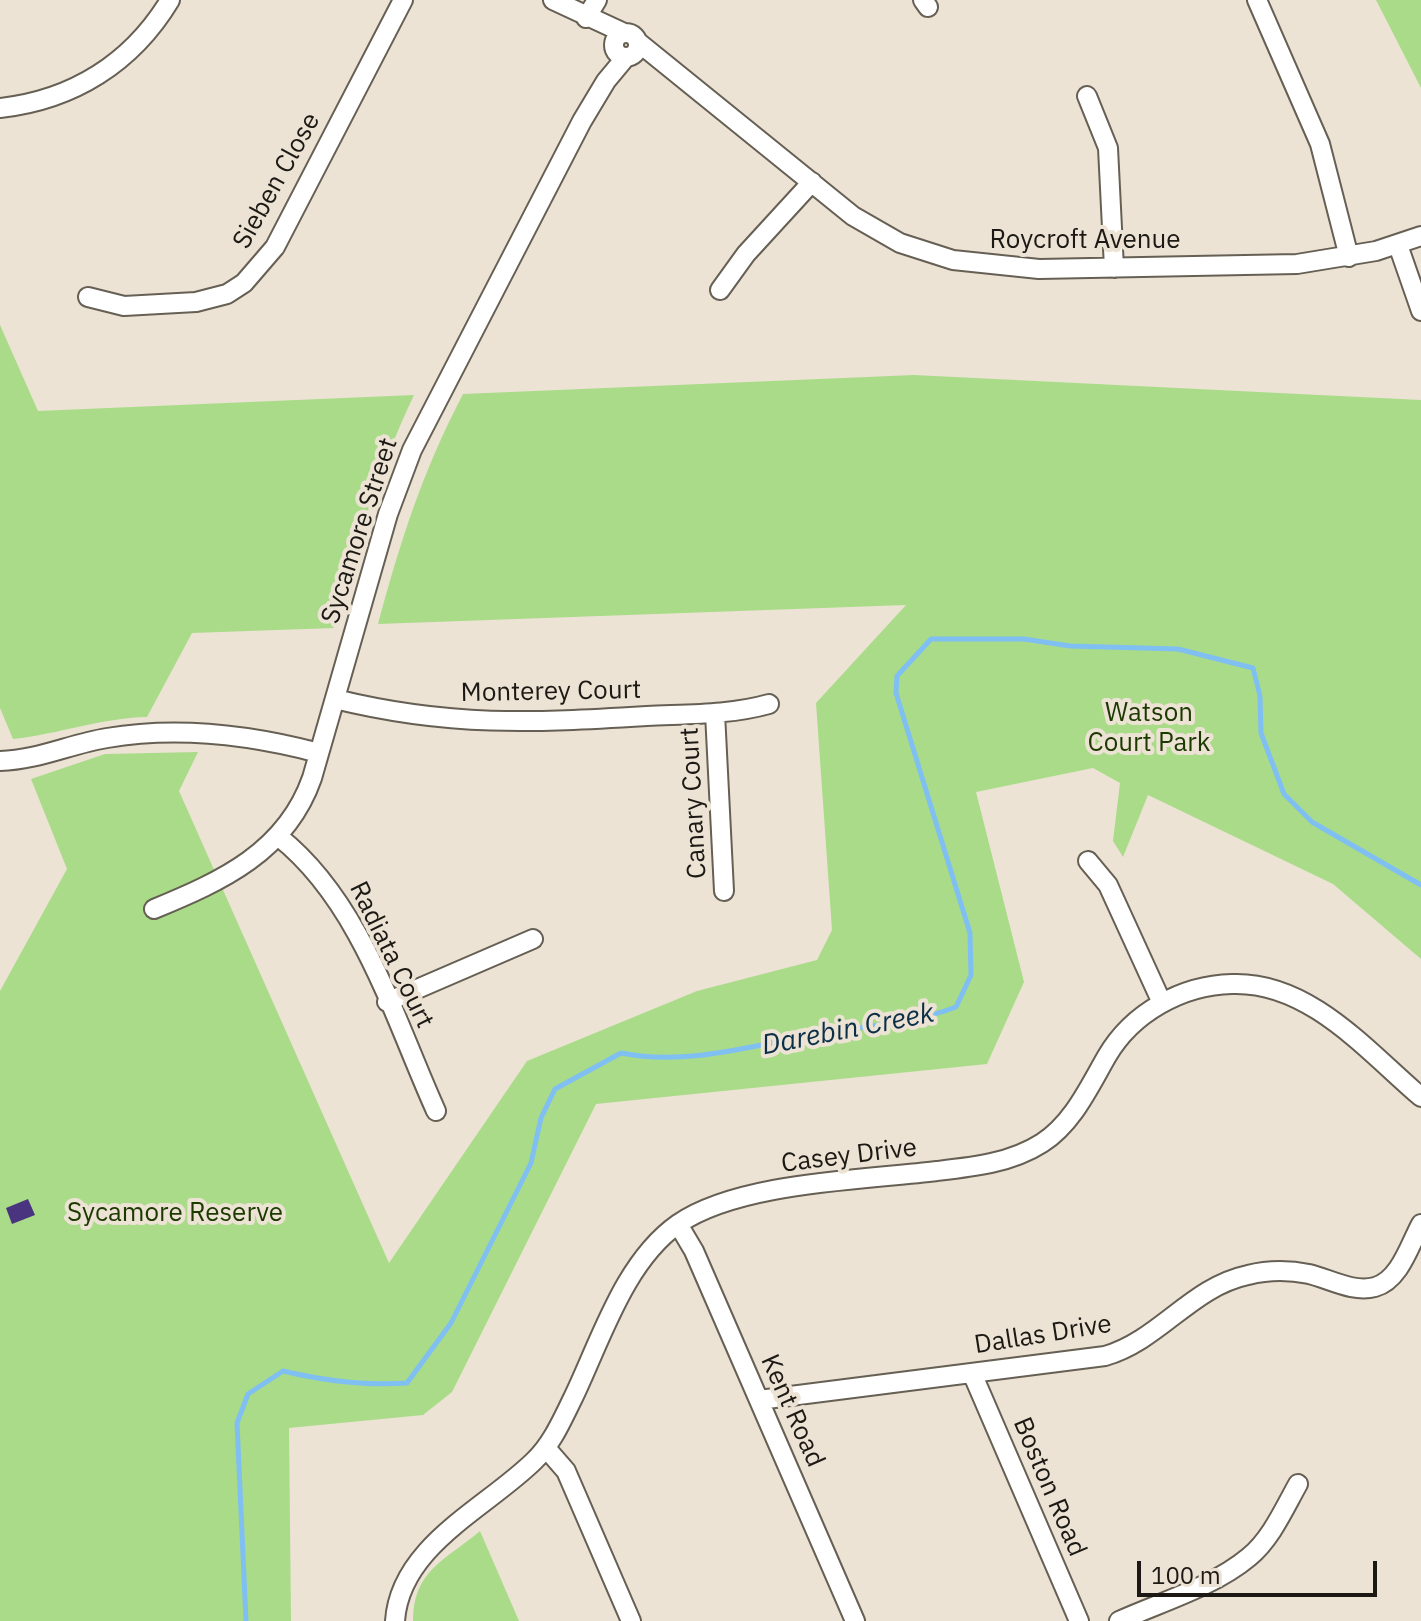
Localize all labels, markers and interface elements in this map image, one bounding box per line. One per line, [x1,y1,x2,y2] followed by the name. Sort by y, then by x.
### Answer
[227,107,327,255] street label: Sieben Close
[990,224,1180,256] street label: Roycroft Avenue
[315,434,405,628] street label: Sycamore Street
[460,675,642,709] street label: Monterey Court
[1087,697,1211,758] park label: Watson Court Park
[674,726,714,880] street label: Canary Court
[342,877,440,1033] street label: Radiata Court
[759,997,937,1063] water label: Darebin Creek
[779,1132,919,1180] street label: Casey Drive
[67,1197,283,1229] park label: Sycamore Reserve
[972,1309,1114,1361] street label: Dallas Drive
[753,1350,831,1472] street label: Kent Road
[1006,1413,1092,1561] street label: Boston Road
[1141,1545,1381,1595] scale bar
[1151,1559,1221,1591] text: 100 m

